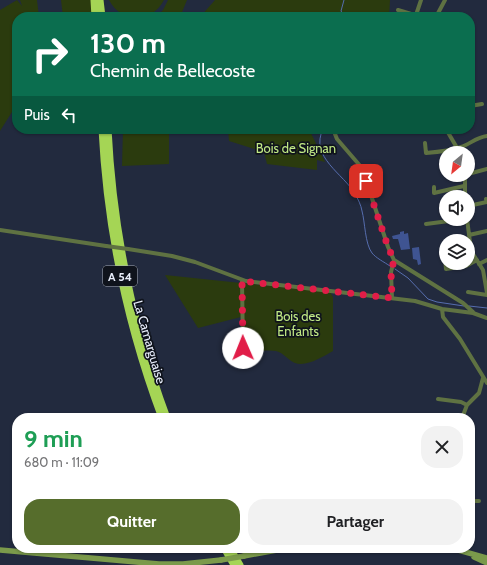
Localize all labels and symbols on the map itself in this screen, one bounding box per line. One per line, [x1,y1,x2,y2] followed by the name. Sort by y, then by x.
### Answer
[256,140,336,156] park label: Bois de Signan
[439,146,475,182] north arrow
[349,164,383,198] pin
[103,266,137,286] road number: A 54
[130,298,170,386] street label: La Camarguaise
[275,308,321,339] park label: Bois des Enfants
[222,327,264,369] position arrow

